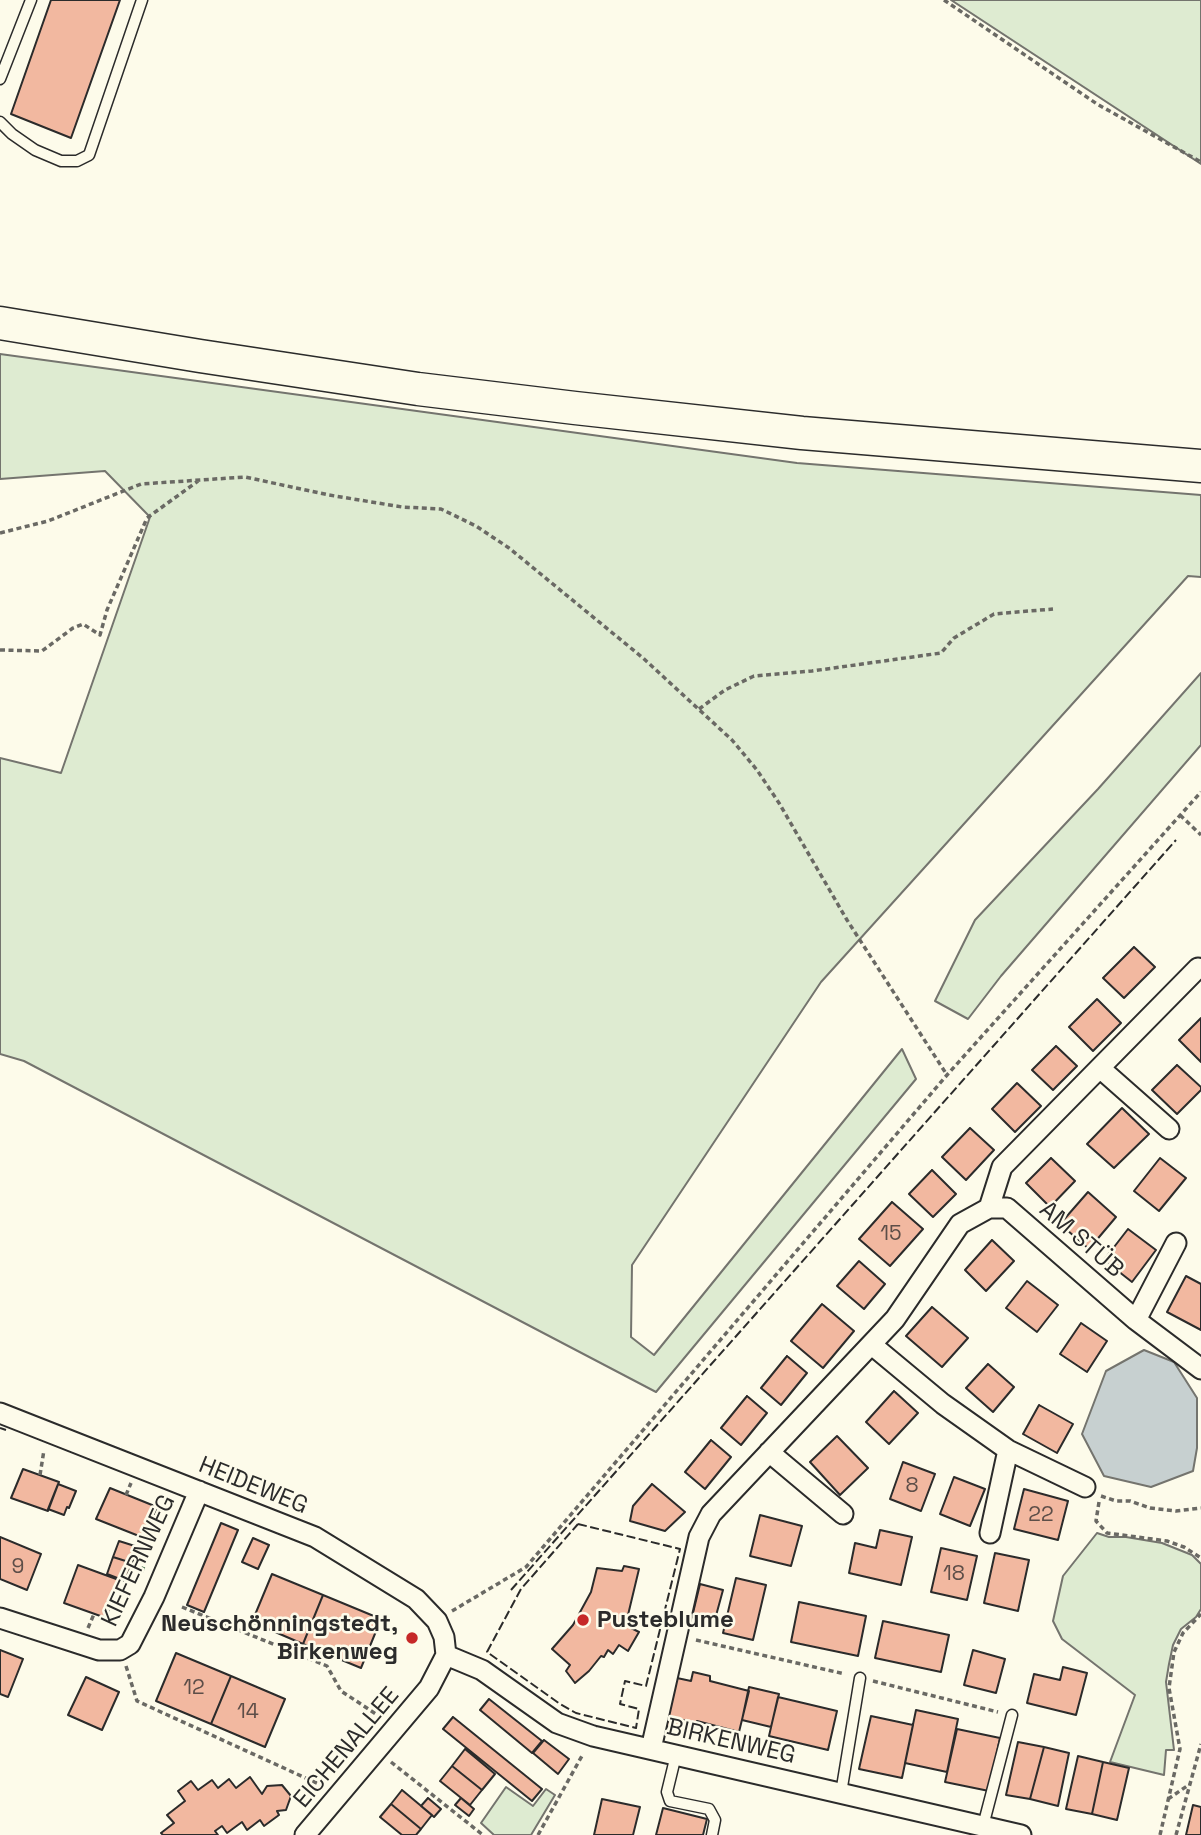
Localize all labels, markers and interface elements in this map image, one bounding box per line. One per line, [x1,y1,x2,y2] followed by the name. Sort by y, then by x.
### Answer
[1033,1196,1129,1284] street label: AM STÜB
[880,1221,902,1247] house number: 15
[194,1451,312,1521] street label: HEIDEWEG
[905,1473,919,1499] house number: 8
[96,1491,182,1631] street label: KIEFERNWEG
[1028,1502,1054,1528] house number: 22
[12,1554,24,1580] house number: 9
[943,1561,965,1587] house number: 18
[597,1606,734,1634] place label: Pusteblume
[161,1610,398,1666] place label: Neuschönningstedt, Birkenweg
[575,1612,591,1628] marker: Pusteblume
[404,1630,420,1646] marker: Neuschönningstedt, Birkenweg
[183,1675,205,1701] house number: 12
[288,1682,406,1814] street label: EICHENALLEE
[237,1699,259,1725] house number: 14
[664,1713,798,1771] street label: BIRKENWEG

